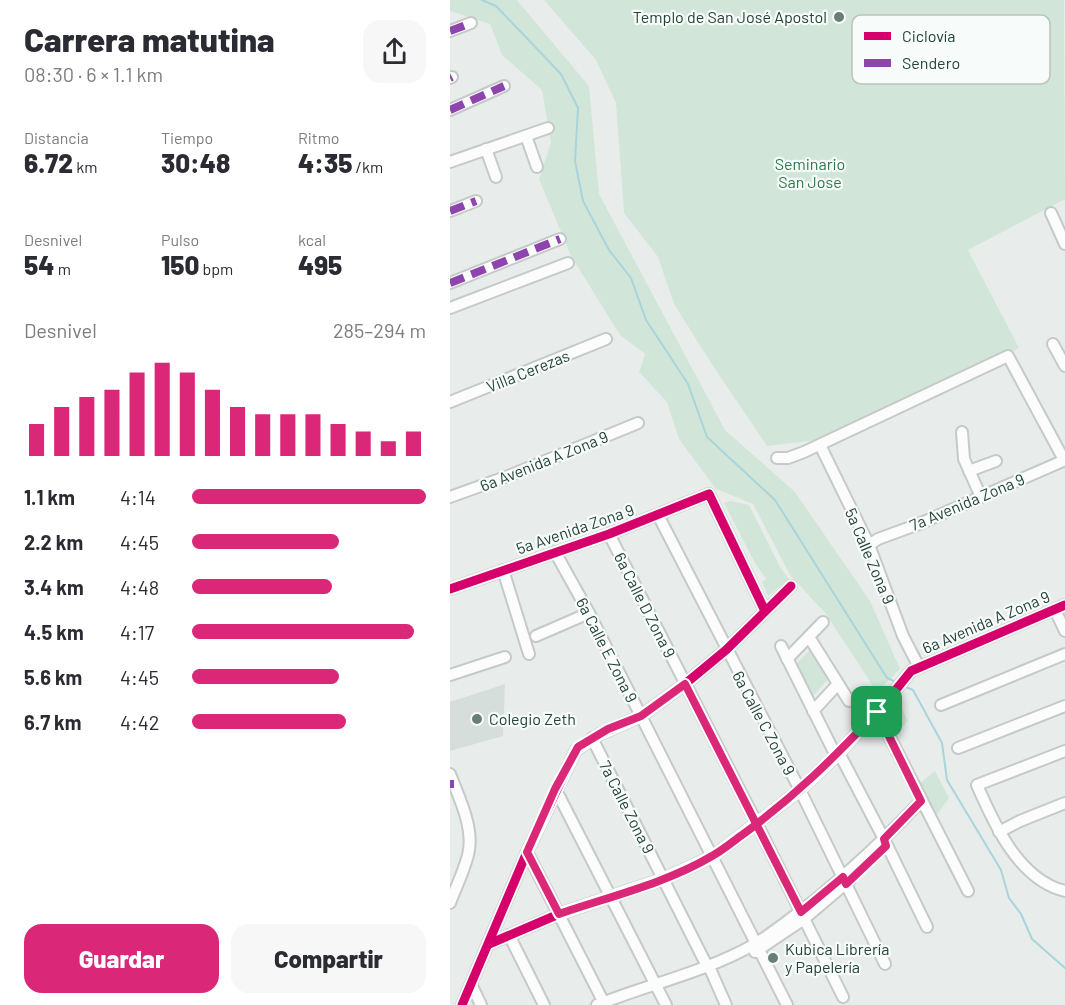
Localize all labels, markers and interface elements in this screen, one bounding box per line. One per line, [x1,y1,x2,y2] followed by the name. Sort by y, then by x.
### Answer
[633,7,827,26] place label: Templo de San José Apostol
[832,10,846,24] marker: Templo de San José Apostol
[852,15,1050,84] legend
[24,19,275,59] text: Carrera matutina
[363,20,426,83] button: share
[902,26,955,45] text: Ciclovía
[902,53,960,72] text: Sendero
[24,62,163,86] text: 08:30 · 6 × 1.1 km
[24,128,89,147] text: Distancia
[161,128,213,147] text: Tiempo
[298,128,340,147] text: Ritmo
[24,147,73,178] text: 6.72
[161,147,230,178] text: 30:48
[298,147,352,178] text: 4:35
[775,154,845,191] park label: Seminario San Jose
[73,157,97,176] text: km
[352,157,383,176] text: /km
[24,230,82,249] text: Desnivel
[161,230,199,249] text: Pulso
[298,230,326,249] text: kcal
[24,249,54,280] text: 54
[161,249,199,280] text: 150
[298,249,342,280] text: 495
[54,259,71,278] text: m
[199,259,233,278] text: bpm
[24,318,97,342] text: Desnivel
[333,318,426,342] text: 285–294 m
[484,345,572,396] street label: Villa Cerezas
[477,426,611,495] street label: 6a Avenida A Zona 9
[907,469,1027,534] street label: 7a Avenida Zona 9
[24,485,75,509] text: 1.1 km
[120,485,156,509] text: 4:14
[513,499,636,558] street label: 5a Avenida Zona 9
[842,505,899,607] street label: 5a Calle Zona 9
[24,530,83,554] text: 2.2 km
[120,530,159,554] text: 4:45
[611,549,680,661] street label: 6a Calle D Zona 9
[24,575,84,599] text: 3.4 km
[120,575,159,599] text: 4:48
[919,586,1052,657] street label: 6a Avenida A Zona 9
[573,594,642,705] street label: 6a Calle E Zona 9
[24,620,84,644] text: 4.5 km
[120,620,154,644] text: 4:17
[24,665,82,689] text: 5.6 km
[120,665,159,689] text: 4:45
[729,667,800,778] street label: 6a Calle C Zona 9
[851,686,902,737] pin
[860,695,893,728] icon: arrive
[489,709,576,728] place label: Colegio Zeth
[24,710,81,734] text: 6.7 km
[120,710,160,734] text: 4:42
[470,712,484,726] marker: Colegio Zeth
[596,757,659,856] street label: 7a Calle Zona 9
[24,924,219,993] button: Guardar
[231,924,426,993] button: Compartir
[785,939,889,976] place label: Kubica Librería y Papelería
[766,951,780,965] marker: Kubica Librería y Papelería

